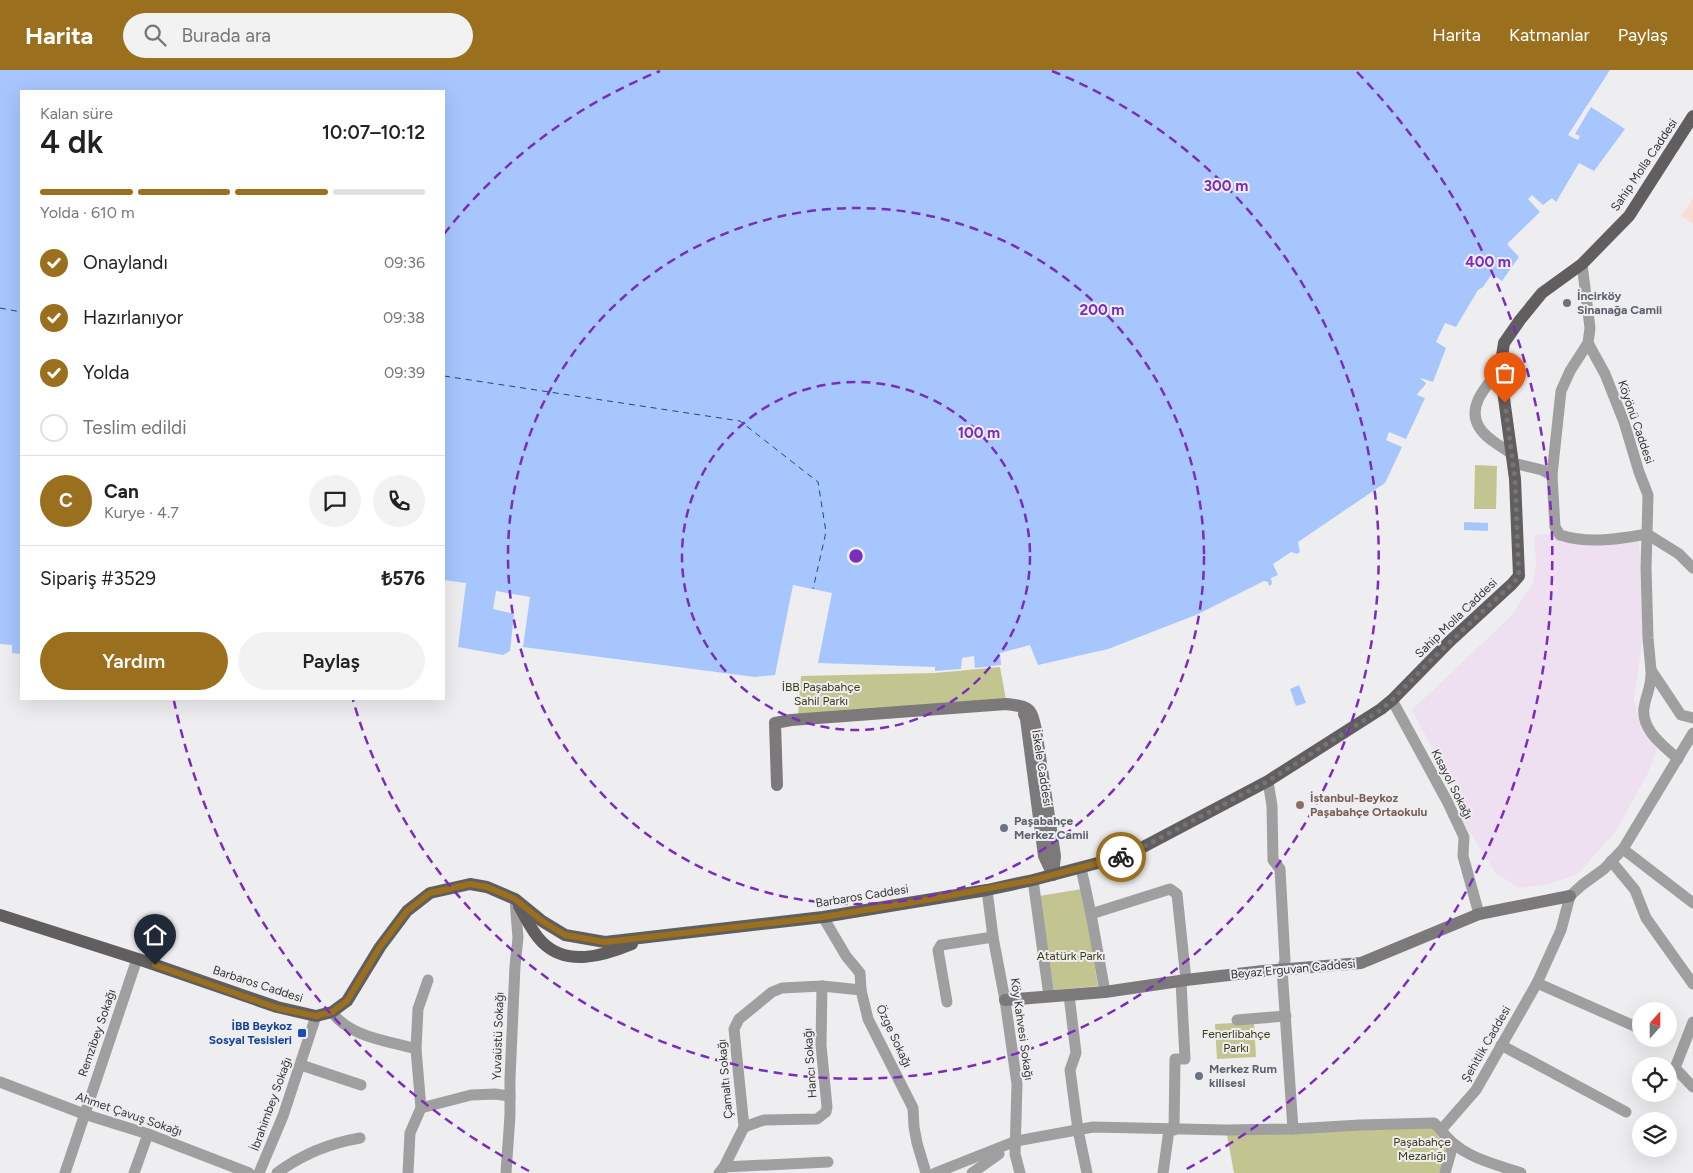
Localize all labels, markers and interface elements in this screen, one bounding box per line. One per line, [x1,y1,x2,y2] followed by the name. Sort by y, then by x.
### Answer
[123,13,473,58] search box
[25,21,93,50] text: Harita
[141,21,169,49] icon: search
[181,24,271,47] text: Burada ara
[1432,24,1481,46] text: Harita
[1509,24,1590,46] text: Katmanlar
[1618,24,1668,46] text: Paylaş
[40,104,113,123] text: Kalan süre
[1608,116,1680,214] street label: Sahip Molla Caddesi
[322,121,425,144] text: 10:07–10:12
[40,123,103,161] text: 4 dk
[1204,177,1248,195] text: 300 m
[40,203,135,222] text: Yolda · 610 m
[40,249,68,277] icon: check
[83,251,168,274] text: Onaylandı
[384,253,425,272] text: 09:36
[1465,253,1511,271] text: 400 m
[1577,289,1662,317] place label: İncirköy Sinanağa Camii
[1561,297,1573,309] marker: İncirköy Sinanağa Camii
[1080,301,1124,319] text: 200 m
[40,304,68,332] icon: check
[83,306,183,329] text: Hazırlanıyor
[383,308,425,327] text: 09:38
[1484,352,1526,403] pin
[40,359,68,387] icon: check
[1491,359,1519,387] icon: bag
[83,361,129,384] text: Yolda
[384,363,425,382] text: 09:39
[1615,378,1657,466] street label: Köyönü Caddesi
[83,416,187,439] text: Teslim edildi
[958,424,1000,442] text: 100 m
[309,475,361,527] button: chat
[373,475,425,527] button: phone
[104,480,139,503] text: Can
[59,489,73,512] text: C
[104,503,179,522] text: Kurye · 4.7
[847,547,865,565] centre of rings
[40,567,156,590] text: Sipariş #3529
[382,567,425,590] text: ₺576
[1412,575,1500,661] street label: Sahip Molla Caddesi
[40,632,228,690] button: Yardım
[238,632,425,690] button: Paylaş
[782,680,861,708] park label: İBB Paşabahçe Sahil Parkı
[1029,729,1055,807] street label: İskele Caddesi
[1428,747,1476,821] street label: Kısayol Sokağı
[1310,791,1427,819] place label: İstanbul-Beykoz Paşabahçe Ortaokulu
[1294,799,1306,811] marker: İstanbul-Beykoz Paşabahçe Ortaokulu
[1014,814,1089,842] place label: Paşabahçe Merkez Camii
[998,822,1010,834] marker: Paşabahçe Merkez Camii
[1096,832,1146,882] courier
[1107,843,1135,871] icon: bike
[814,882,910,910] street label: Barbaros Caddesi
[134,914,176,965] pin
[141,921,169,949] icon: home
[1037,949,1105,963] park label: Atatürk Parkı
[1230,957,1356,981] street label: Beyaz Erguvan Caddesi
[211,963,305,1005] street label: Barbaros Caddesi
[1008,977,1036,1081] street label: Köy Kahvesi Sokağı
[75,987,119,1079] street label: Remzibey Sokağı
[489,992,507,1080] street label: Yuvaüstü Sokağı
[873,1002,915,1070] street label: Özge Sokağı
[1632,1002,1678,1048] north arrow
[1632,1002,1677,1157] map controls
[1458,1003,1514,1085] street label: Şehitlik Caddesi
[209,1019,292,1047] place label: İBB Beykoz Sosyal Tesisleri
[296,1027,308,1039] marker: İBB Beykoz Sosyal Tesisleri
[1202,1027,1271,1055] park label: Fenerlibahçe Parkı
[801,1028,819,1098] street label: Hancı Sokağı
[715,1039,735,1119] street label: Çamaltı Sokağı
[248,1055,294,1153] street label: İbrahimbey Sokağı
[1632,1057,1677,1102] button: locate
[1209,1062,1277,1090] place label: Merkez Rum kilisesi
[1193,1070,1205,1082] marker: Merkez Rum kilisesi
[74,1089,184,1139] street label: Ahmet Çavuş Sokağı
[1632,1112,1677,1157] button: layers
[1393,1135,1451,1163] park label: Paşabahçe Mezarlığı

